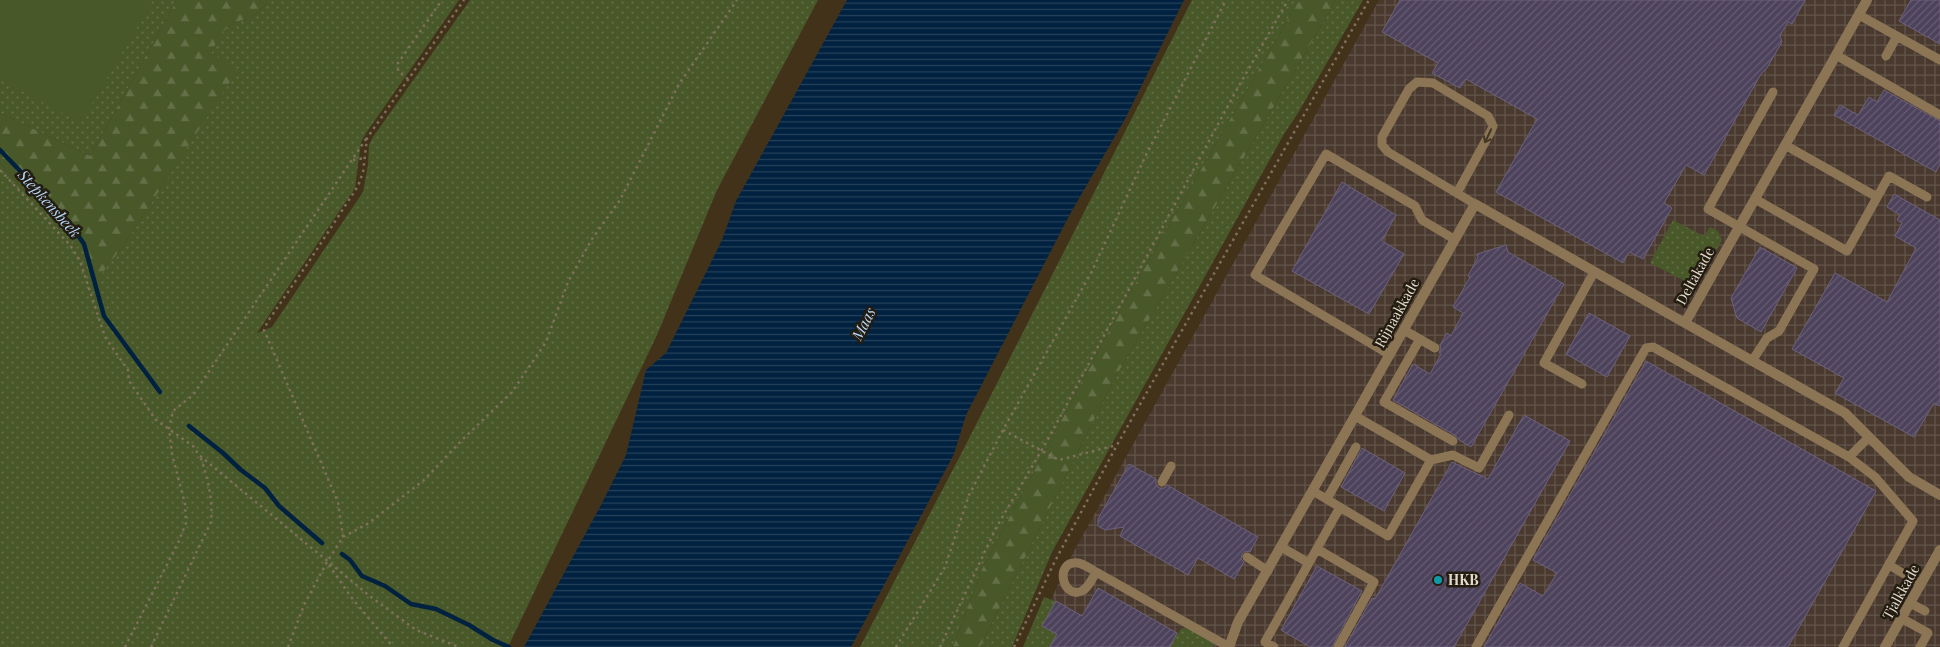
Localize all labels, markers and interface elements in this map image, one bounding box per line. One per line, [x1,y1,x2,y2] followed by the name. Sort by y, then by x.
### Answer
[1483,128,1493,143] one-way arrow
[13,164,86,242] water label: Stepkensbeek
[1671,244,1718,308] street label: Deltakade
[1370,275,1423,351] street label: Rijnaakkade
[846,304,880,344] water label: Maas
[1878,561,1924,623] street label: Tjalkkade
[1448,570,1479,589] place label: HKB
[1432,574,1444,586] marker: HKB

